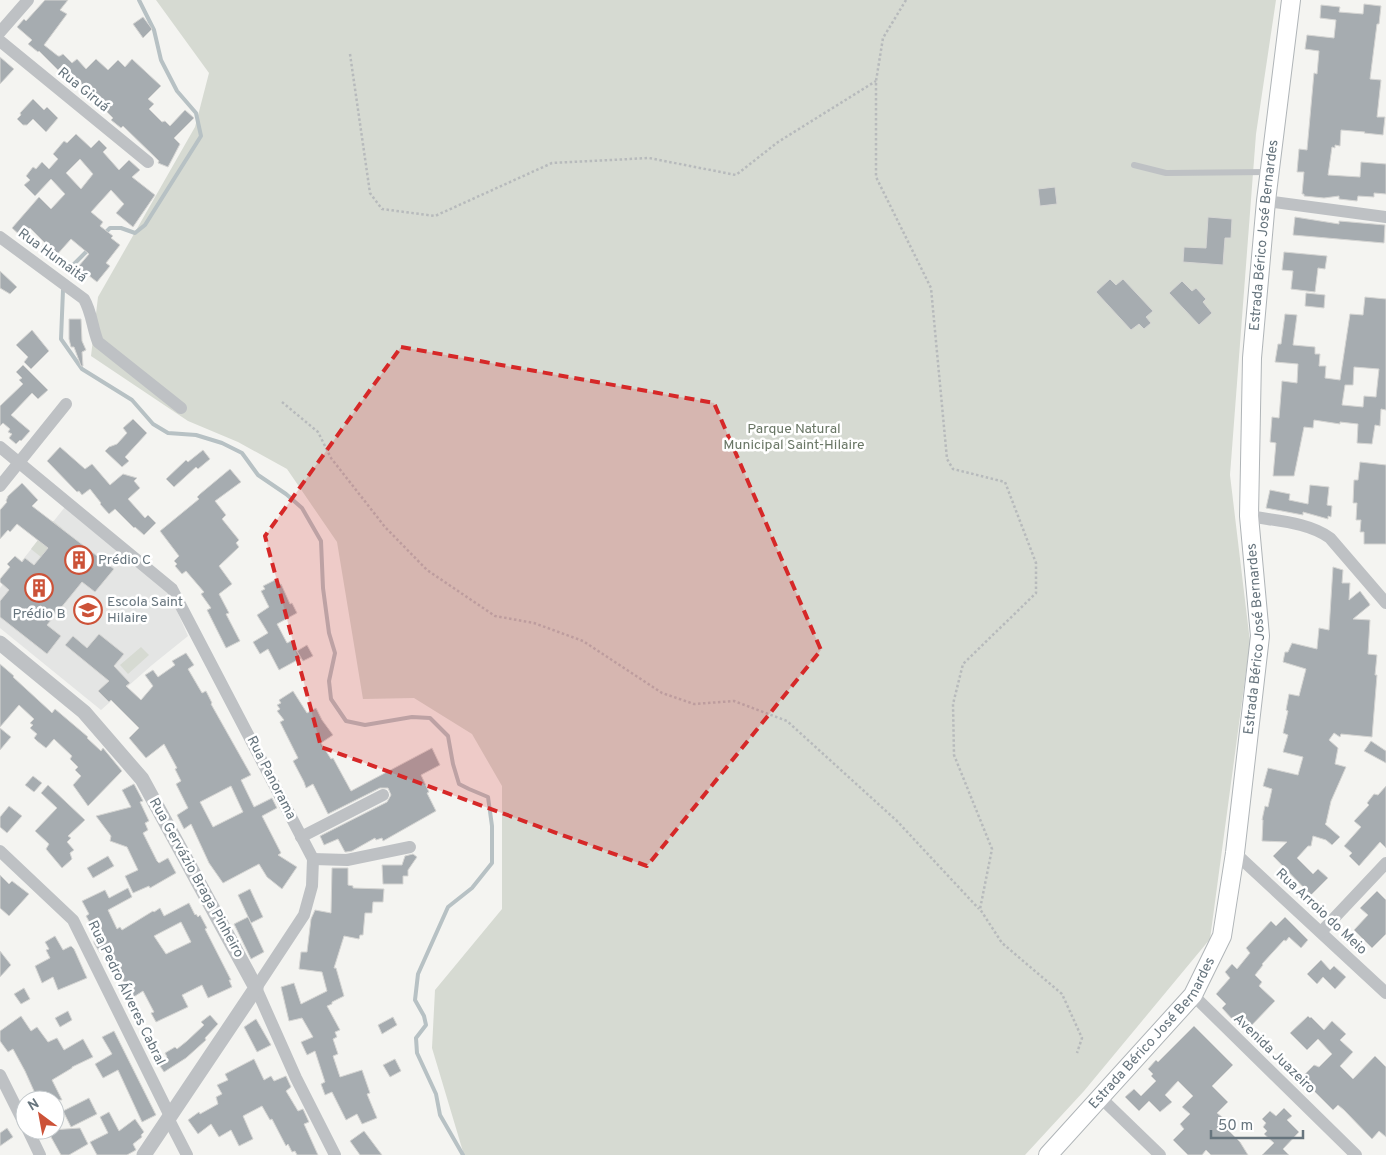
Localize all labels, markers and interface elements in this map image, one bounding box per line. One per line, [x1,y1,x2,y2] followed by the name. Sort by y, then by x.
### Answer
[54,64,112,116] street label: Rua Giruá
[1246,139,1282,332] street label: Estrada Bérico José Bernardes
[14,225,90,287] street label: Rua Humaitá
[723,421,865,454] park label: Parque Natural Municipal Saint-Hilaire
[1240,543,1269,736] street label: Estrada Bérico José Bernardes
[64,545,94,575] building icon: Prédio C
[98,552,151,569] place label: Prédio C
[24,573,54,603] building icon: Prédio B
[107,594,183,627] place label: Escola Saint Hilaire
[73,595,103,625] school or university icon: Escola Saint Hilaire
[12,606,66,623] place label: Prédio B
[243,733,299,823] street label: Rua Panorama
[145,795,247,961] street label: Rua Gervázio Braga Pinheiro
[1272,865,1370,959] street label: Rua Arroio do Meio
[84,918,169,1068] street label: Rua Pedro Álveres Cabral
[1085,954,1219,1113] street label: Estrada Bérico José Bernardes
[1229,1011,1319,1098] street label: Avenida Juazeiro
[15,1090,65,1140] north arrow
[25,1095,43,1115] text: N
[1211,1108,1304,1140] scale bar
[1218,1117,1253,1136] text: 50 m

